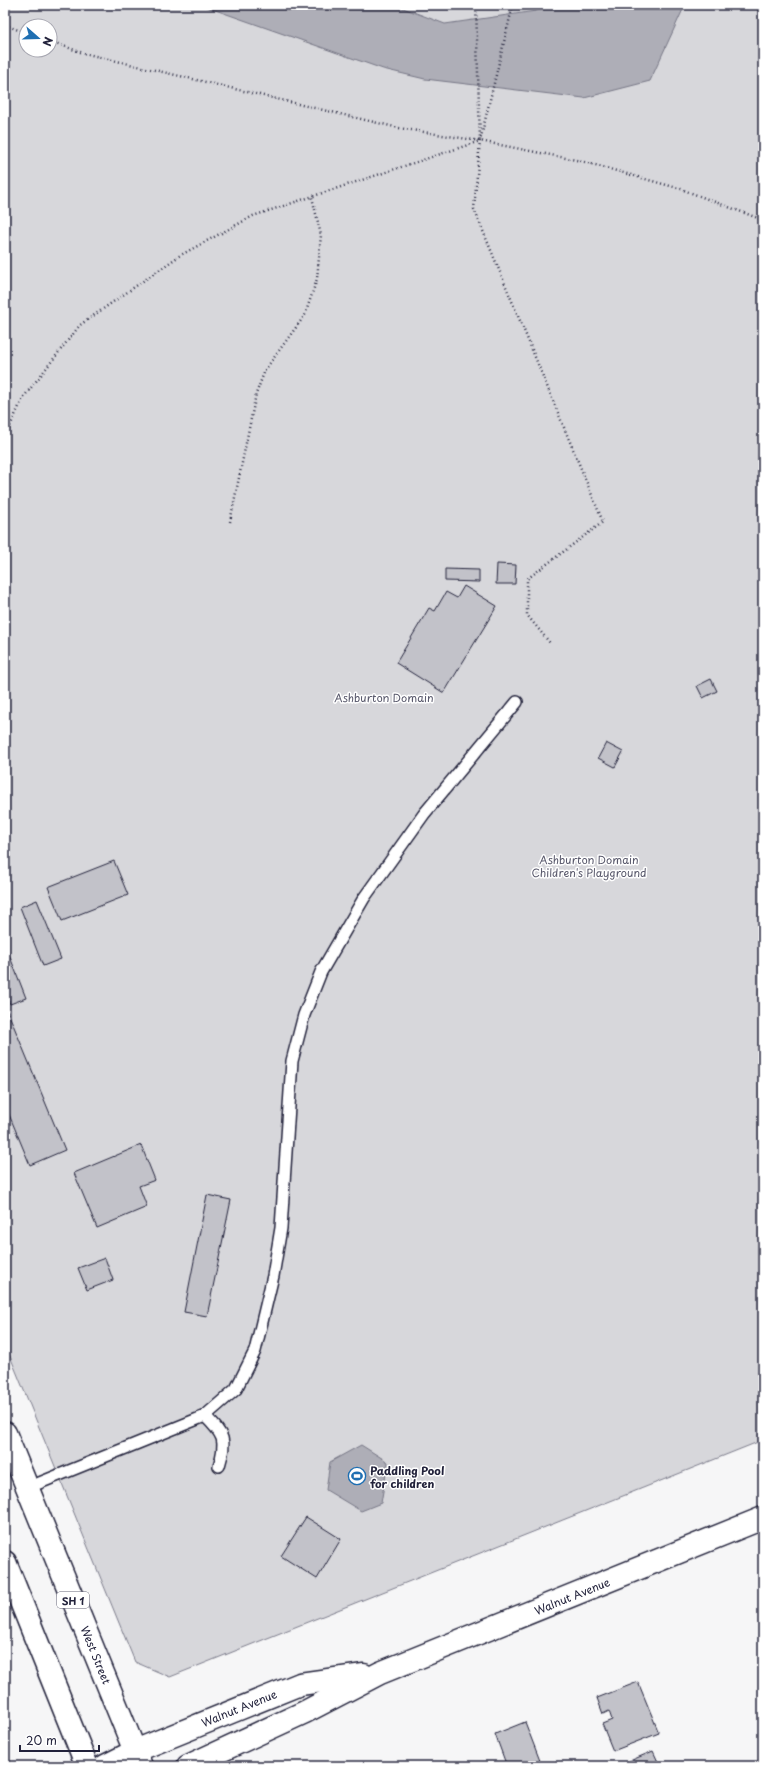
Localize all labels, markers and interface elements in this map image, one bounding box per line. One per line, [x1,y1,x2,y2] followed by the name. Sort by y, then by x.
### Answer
[18,18,58,58] north arrow
[38,35,57,49] text: N
[334,689,434,706] park label: Ashburton Domain
[531,851,647,881] park label: Ashburton Domain Children's Playground
[370,1462,444,1492] place label: Paddling Pool for children
[347,1466,367,1486] sports icon: Paddling Pool for children
[532,1573,612,1619] street label: Walnut Avenue
[57,1592,89,1608] road number: SH 1
[77,1623,116,1687] street label: West Street
[199,1685,279,1731] street label: Walnut Avenue
[20,1727,99,1753] scale bar
[26,1731,57,1749] text: 20 m

